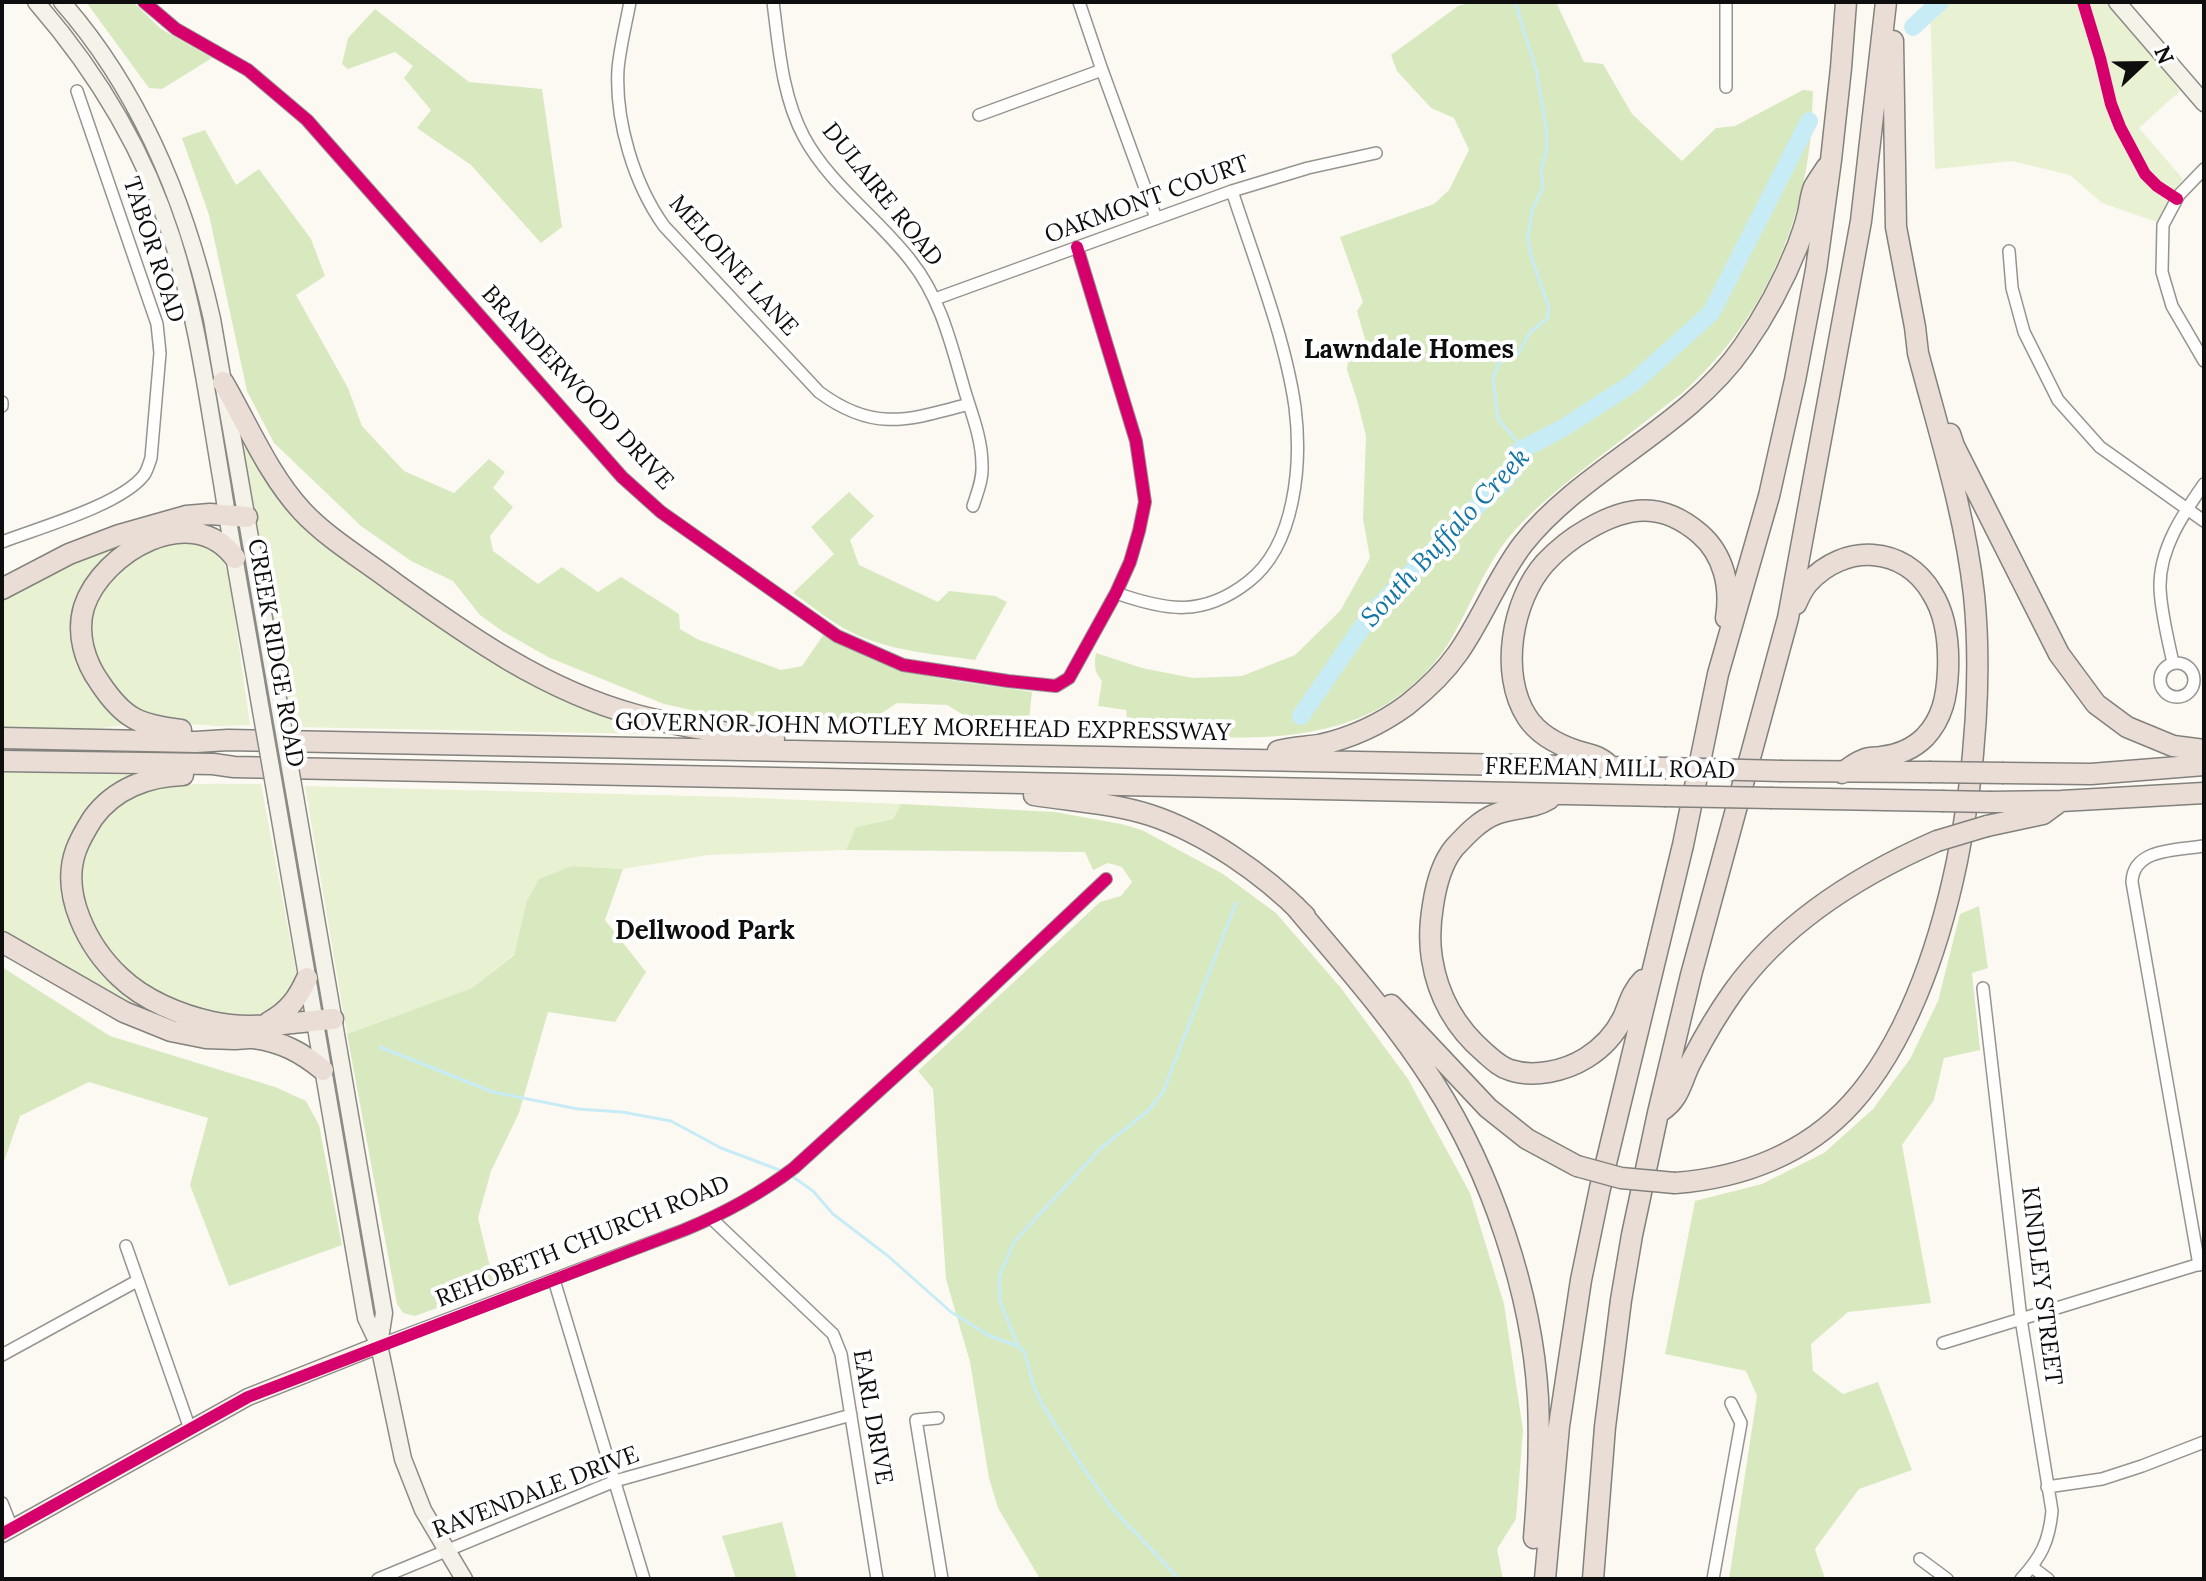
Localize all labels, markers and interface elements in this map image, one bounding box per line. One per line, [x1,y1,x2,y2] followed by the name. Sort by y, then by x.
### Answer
[2102,24,2182,104] north arrow
[2148,42,2180,68] text: N
[815,117,949,273] street label: DULAIRE ROAD
[1041,150,1253,250] street label: OAKMONT COURT
[116,173,190,327] street label: TABOR ROAD
[662,190,804,342] street label: MELOINE LANE
[475,280,679,496] street label: BRANDERWOOD DRIVE
[1304,335,1514,367] district label: Lawndale Homes
[1355,442,1537,634] water label: South Buffalo Creek
[241,536,309,770] street label: CREEK RIDGE ROAD
[615,708,1231,748] street label: GOVERNOR JOHN MOTLEY MOREHEAD EXPRESSWAY
[1484,752,1736,786] street label: FREEMAN MILL ROAD
[615,916,795,948] district label: Dellwood Park
[432,1170,734,1314] street label: REHOBETH CHURCH ROAD
[2015,1185,2067,1387] street label: KINDLEY STREET
[846,1347,898,1487] street label: EARL DRIVE
[429,1440,643,1546] street label: RAVENDALE DRIVE

